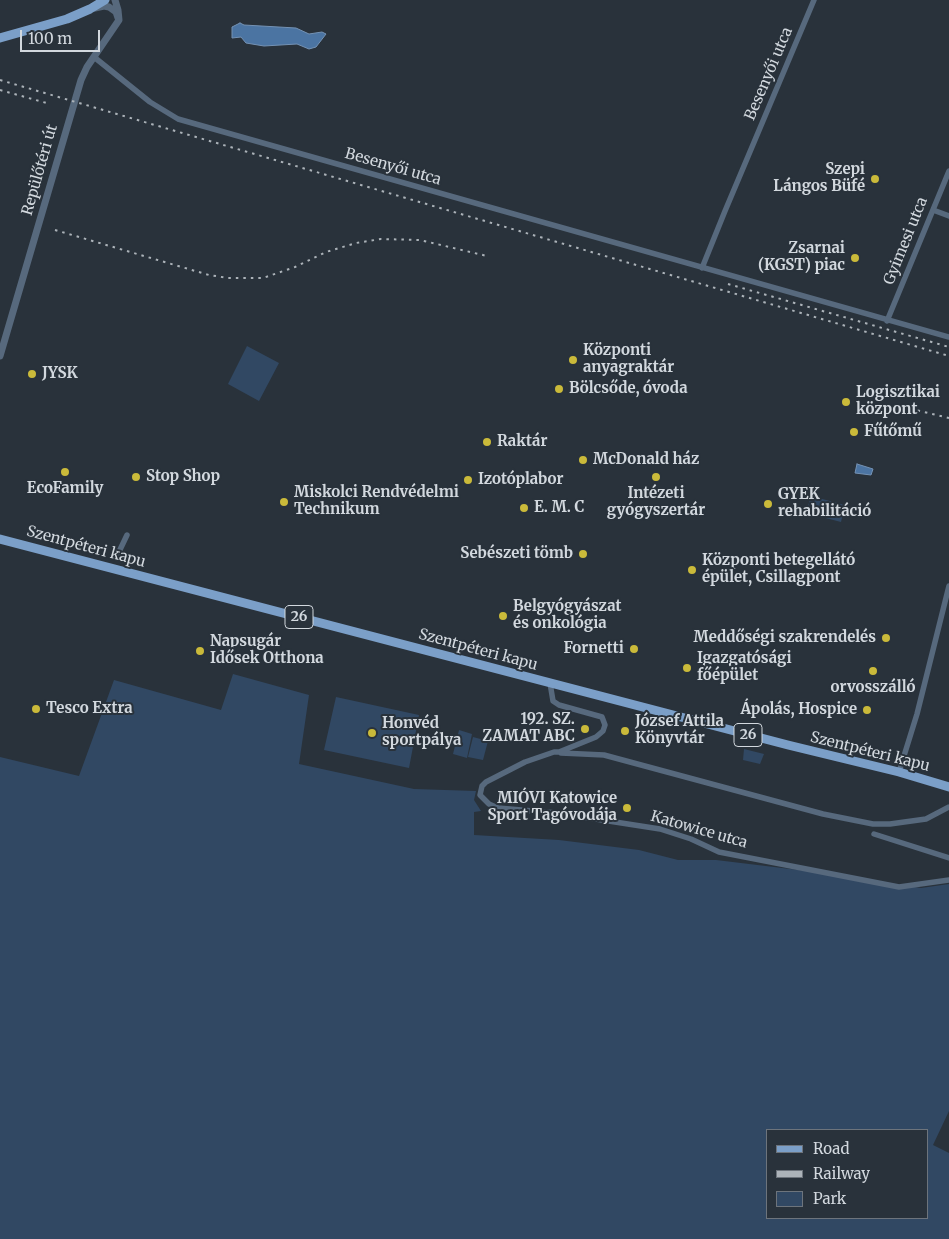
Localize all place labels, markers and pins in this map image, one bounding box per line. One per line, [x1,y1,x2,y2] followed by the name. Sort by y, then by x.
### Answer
[773,161,865,196] place label: Szepi Lángos Büfé
[869,173,881,185] marker: Szepi Lángos Büfé
[758,240,845,275] place label: Zsarnai (KGST) piac
[849,252,861,264] marker: Zsarnai (KGST) piac
[583,342,674,377] place label: Központi anyagraktár
[567,354,579,366] marker: Központi anyagraktár
[42,365,78,383] place label: JYSK
[26,368,38,380] marker: JYSK
[569,380,688,398] place label: Bölcsőde, óvoda
[553,383,565,395] marker: Bölcsőde, óvoda
[856,384,940,419] place label: Logisztikai központ
[840,396,852,408] marker: Logisztikai központ
[864,423,922,441] place label: Fűtőmű
[848,426,860,438] marker: Fűtőmű
[497,433,547,451] place label: Raktár
[481,436,493,448] marker: Raktár
[593,451,699,469] place label: McDonald ház
[577,454,589,466] marker: McDonald ház
[59,466,71,478] marker: EcoFamily
[146,468,220,486] place label: Stop Shop
[130,471,142,483] marker: Stop Shop
[478,471,563,489] place label: Izotóplabor
[650,471,662,483] marker: Intézeti gyógyszertár
[462,474,474,486] marker: Izotóplabor
[27,480,103,498] place label: EcoFamily
[294,484,459,519] place label: Miskolci Rendvédelmi Technikum
[607,485,705,520] place label: Intézeti gyógyszertár
[778,486,871,521] place label: GYEK rehabilitáció
[278,496,290,508] marker: Miskolci Rendvédelmi Technikum
[762,498,774,510] marker: GYEK rehabilitáció
[534,499,584,517] place label: E. M. C
[518,502,530,514] marker: E. M. C
[460,545,573,563] place label: Sebészeti tömb
[577,548,589,560] marker: Sebészeti tömb
[702,552,855,587] place label: Központi betegellátó épület, Csillagpont
[686,564,698,576] marker: Központi betegellátó épület, Csillagpont
[513,598,621,633] place label: Belgyógyászat és onkológia
[497,610,509,622] marker: Belgyógyászat és onkológia
[693,629,876,647] place label: Meddőségi szakrendelés
[880,632,892,644] marker: Meddőségi szakrendelés
[210,633,324,668] place label: Napsugár Idősek Otthona
[564,640,624,658] place label: Fornetti
[628,643,640,655] marker: Fornetti
[194,645,206,657] marker: Napsugár Idősek Otthona
[697,650,792,685] place label: Igazgatósági főépület
[681,662,693,674] marker: Igazgatósági főépület
[867,665,879,677] marker: orvosszálló
[831,679,915,697] place label: orvosszálló
[46,700,133,718] place label: Tesco Extra
[740,701,857,719] place label: Ápolás, Hospice
[30,703,42,715] marker: Tesco Extra
[861,704,873,716] marker: Ápolás, Hospice
[482,711,575,746] place label: 192. SZ. ZAMAT ABC
[635,713,724,748] place label: József Attila Könyvtár
[382,715,461,750] place label: Honvéd sportpálya
[579,723,591,735] marker: 192. SZ. ZAMAT ABC
[619,725,631,737] marker: József Attila Könyvtár
[366,727,378,739] marker: Honvéd sportpálya
[487,790,617,825] place label: MIÓVI Katowice Sport Tagóvodája
[621,802,633,814] marker: MIÓVI Katowice Sport Tagóvodája

